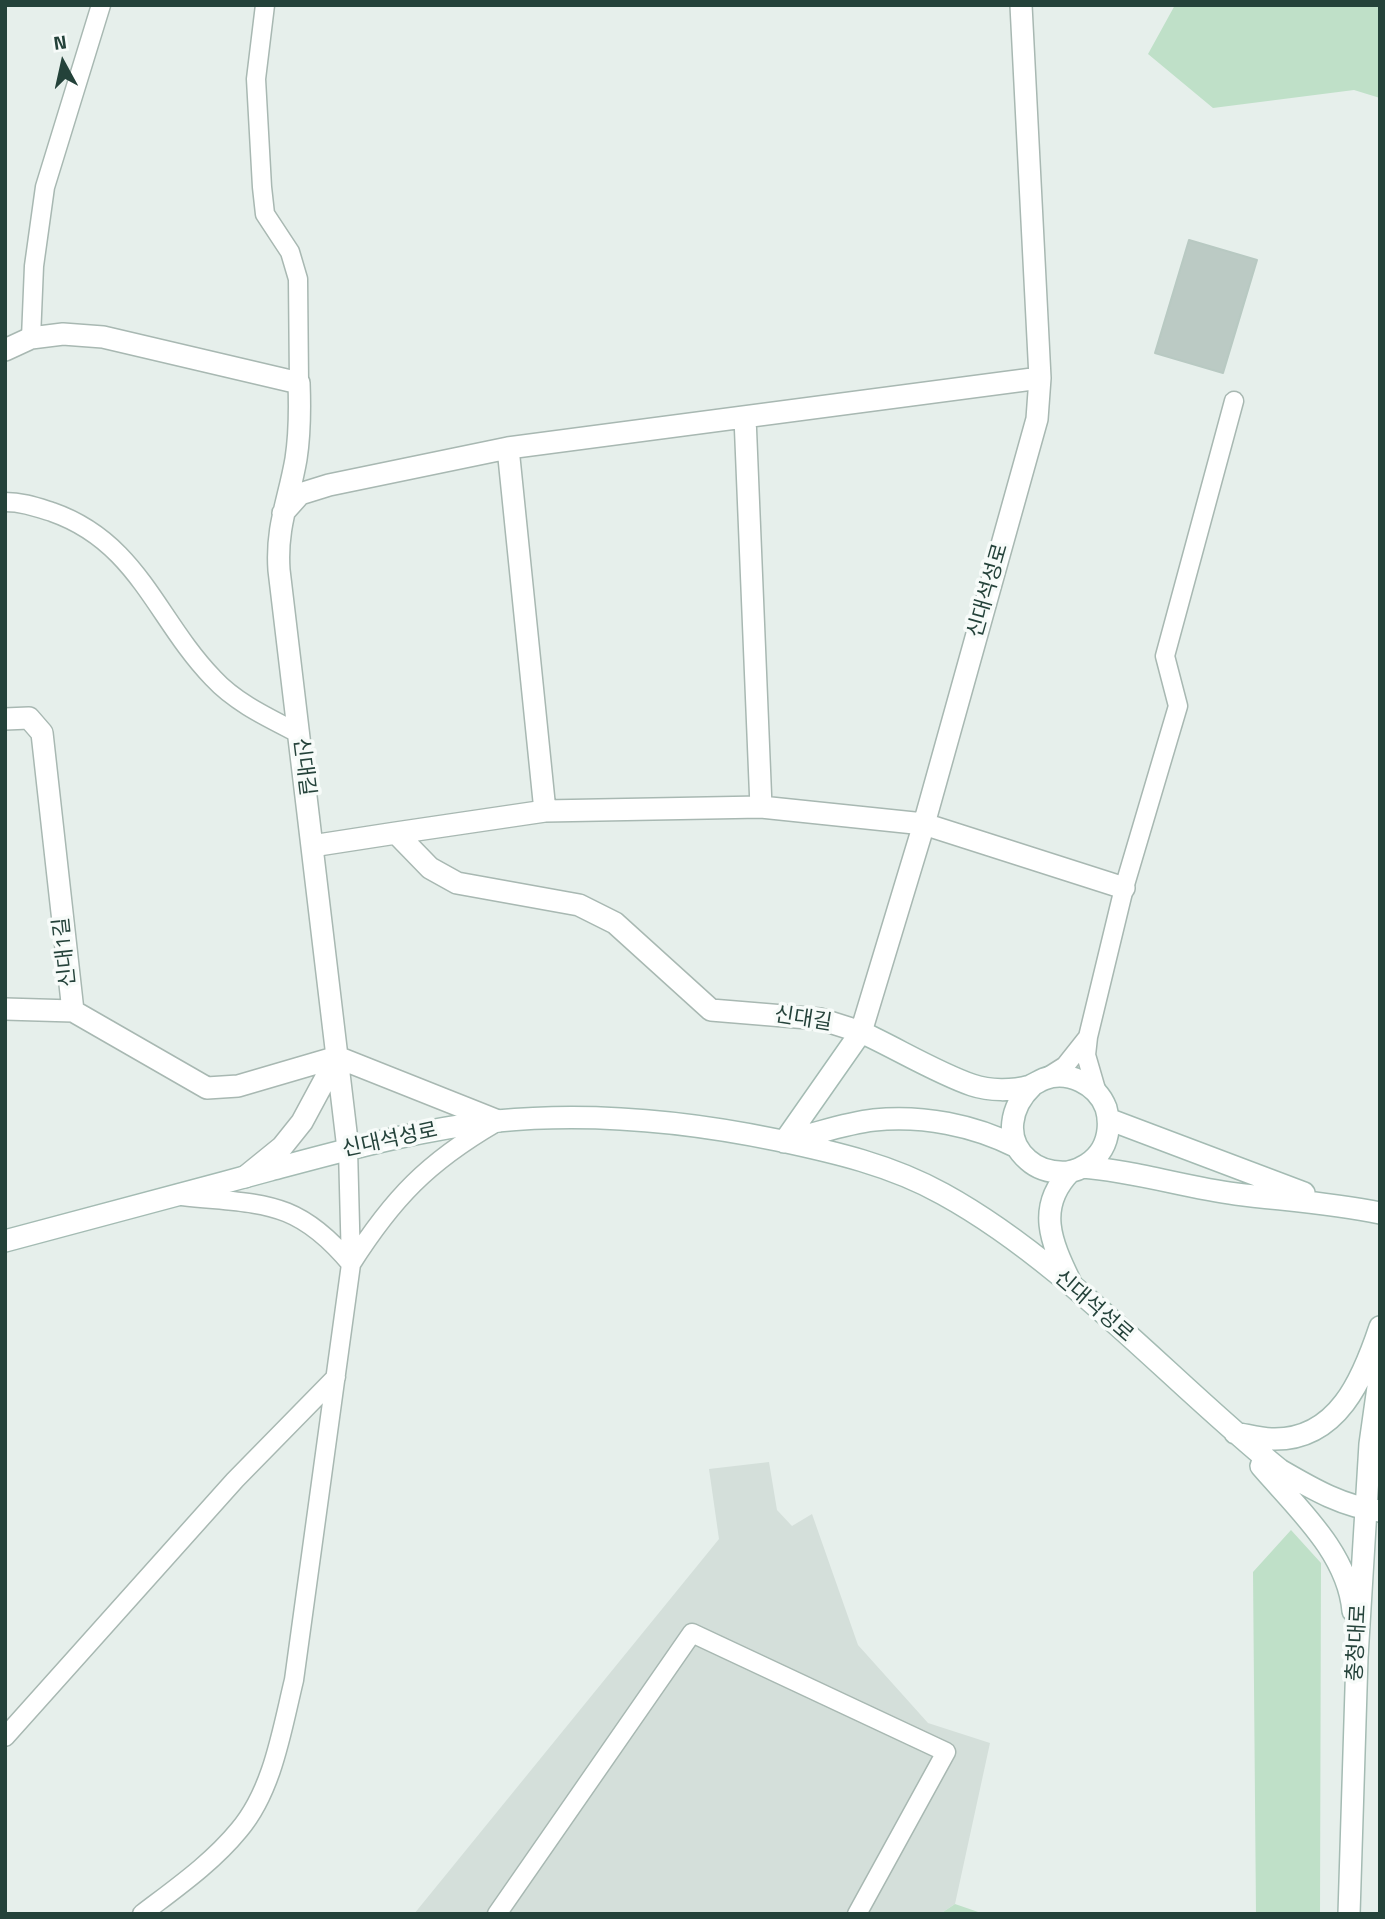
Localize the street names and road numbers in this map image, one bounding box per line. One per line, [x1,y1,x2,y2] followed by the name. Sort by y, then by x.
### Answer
[964,541,1014,641] street label: 신대석성로
[287,737,319,797] street label: 신대길
[50,916,82,988] street label: 신대1길
[772,1003,834,1037] street label: 신대길
[340,1119,440,1163] street label: 신대석성로
[1048,1266,1138,1348] street label: 신대석성로
[1343,1604,1373,1682] street label: 충청대로

